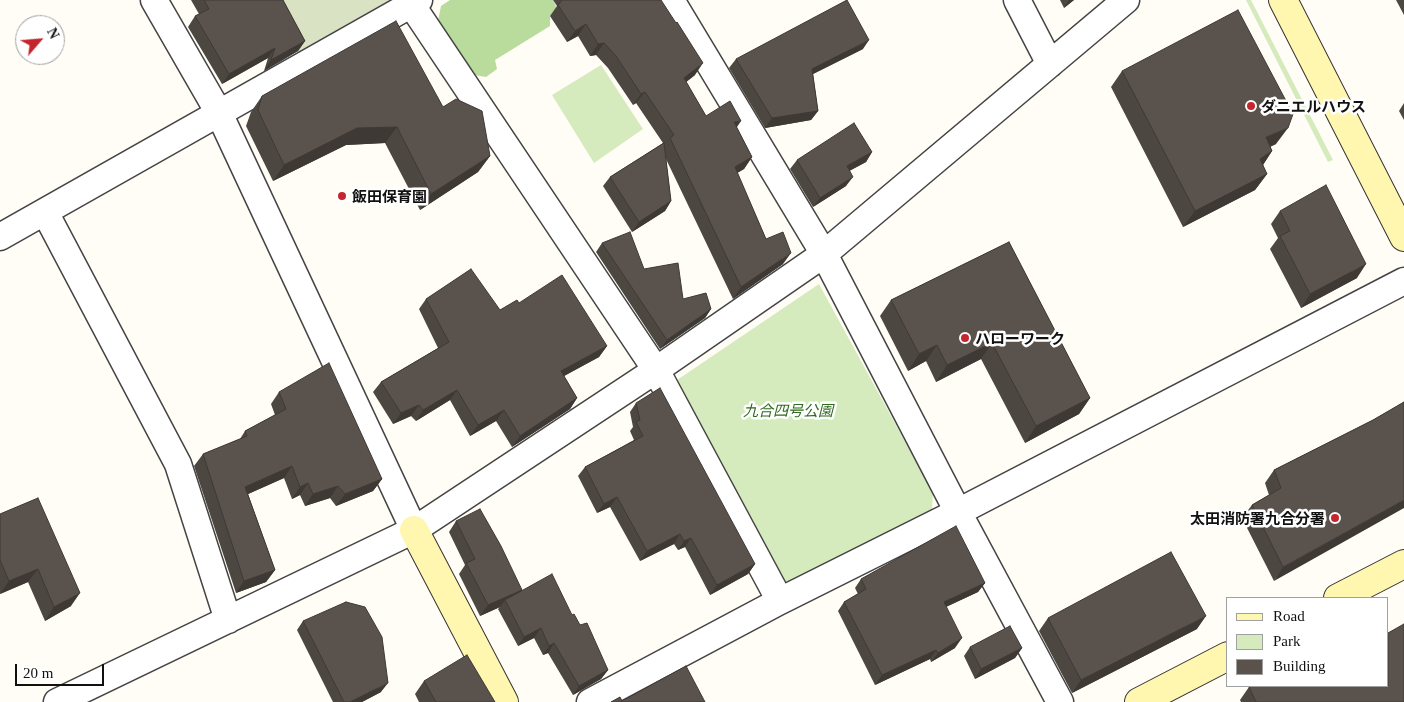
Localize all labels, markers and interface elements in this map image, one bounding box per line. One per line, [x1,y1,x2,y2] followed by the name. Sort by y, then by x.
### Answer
[15,15,65,65] north arrow
[44,26,62,41] text: N
[1261,97,1366,115] place label: ダニエルハウス
[1245,100,1257,112] marker: ダニエルハウス
[352,187,427,205] place label: 飯田保育園
[336,190,348,202] marker: 飯田保育園
[975,329,1065,347] place label: ハローワーク
[959,332,971,344] marker: ハローワーク
[743,401,833,419] park label: 九合四号公園
[1190,509,1325,527] place label: 太田消防署九合分署
[1329,512,1341,524] marker: 太田消防署九合分署
[1226,597,1389,687] legend
[1273,608,1305,624] text: Road
[1273,633,1301,649] text: Park
[18,654,106,686] scale bar
[1273,658,1326,674] text: Building
[23,665,53,681] text: 20 m

